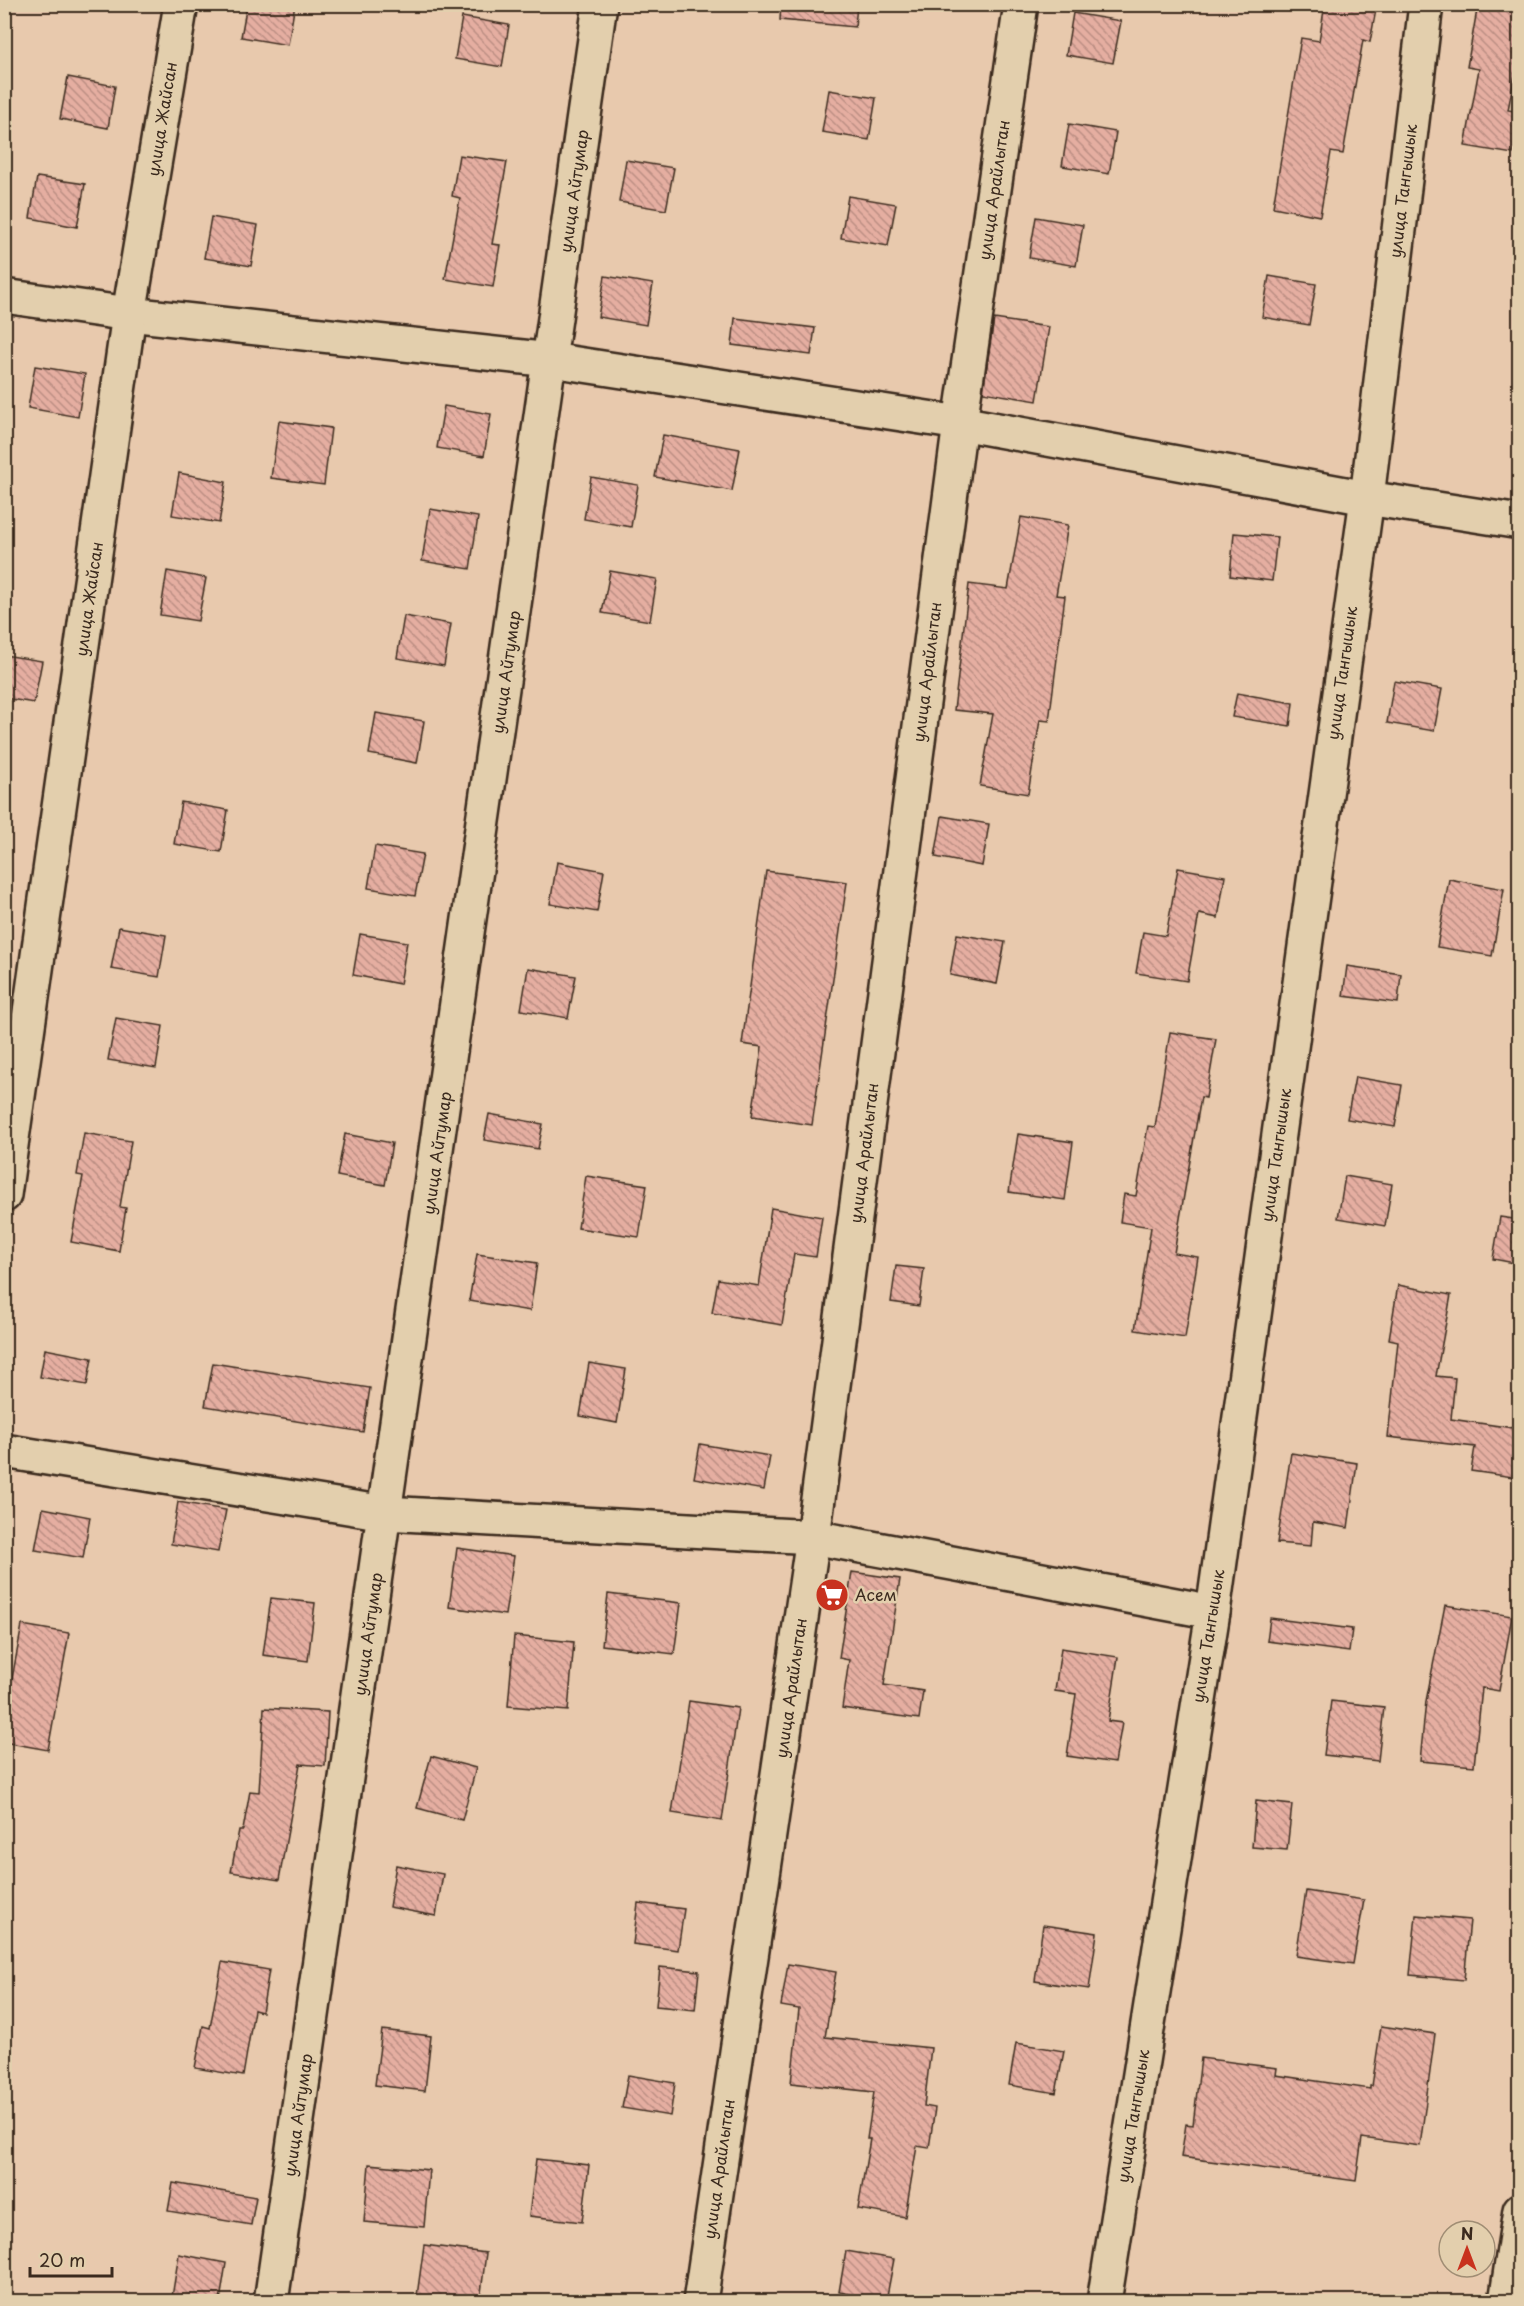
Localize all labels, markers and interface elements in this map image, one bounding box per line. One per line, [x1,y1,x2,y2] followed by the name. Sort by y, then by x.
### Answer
[140,60,182,178] street label: улица Жайсан
[971,118,1015,261] street label: улица Арайлытан
[1382,122,1422,259] street label: улица Тангышык
[552,128,594,254] street label: улица Айтумар
[68,540,108,658] street label: улица Жайсан
[905,600,947,743] street label: улица Арайлытан
[1320,604,1362,741] street label: улица Тангышык
[484,609,526,735] street label: улица Айтумар
[842,1081,884,1224] street label: улица Арайлытан
[1254,1086,1296,1223] street label: улица Тангышык
[415,1090,457,1216] street label: улица Айтумар
[1185,1567,1229,1704] street label: улица Тангышык
[346,1571,388,1697] street label: улица Айтумар
[814,1577,850,1613] supermarket icon: Асем
[855,1582,897,1606] place label: Асем
[768,1616,812,1759] street label: улица Арайлытан
[1110,2047,1154,2184] street label: улица Тангышык
[276,2052,318,2178] street label: улица Айтумар
[696,2097,740,2240] street label: улица Арайлытан
[1437,2219,1497,2279] north arrow
[1461,2221,1473,2245] text: N
[30,2240,112,2278] scale bar
[39,2246,85,2273] text: 20 m

